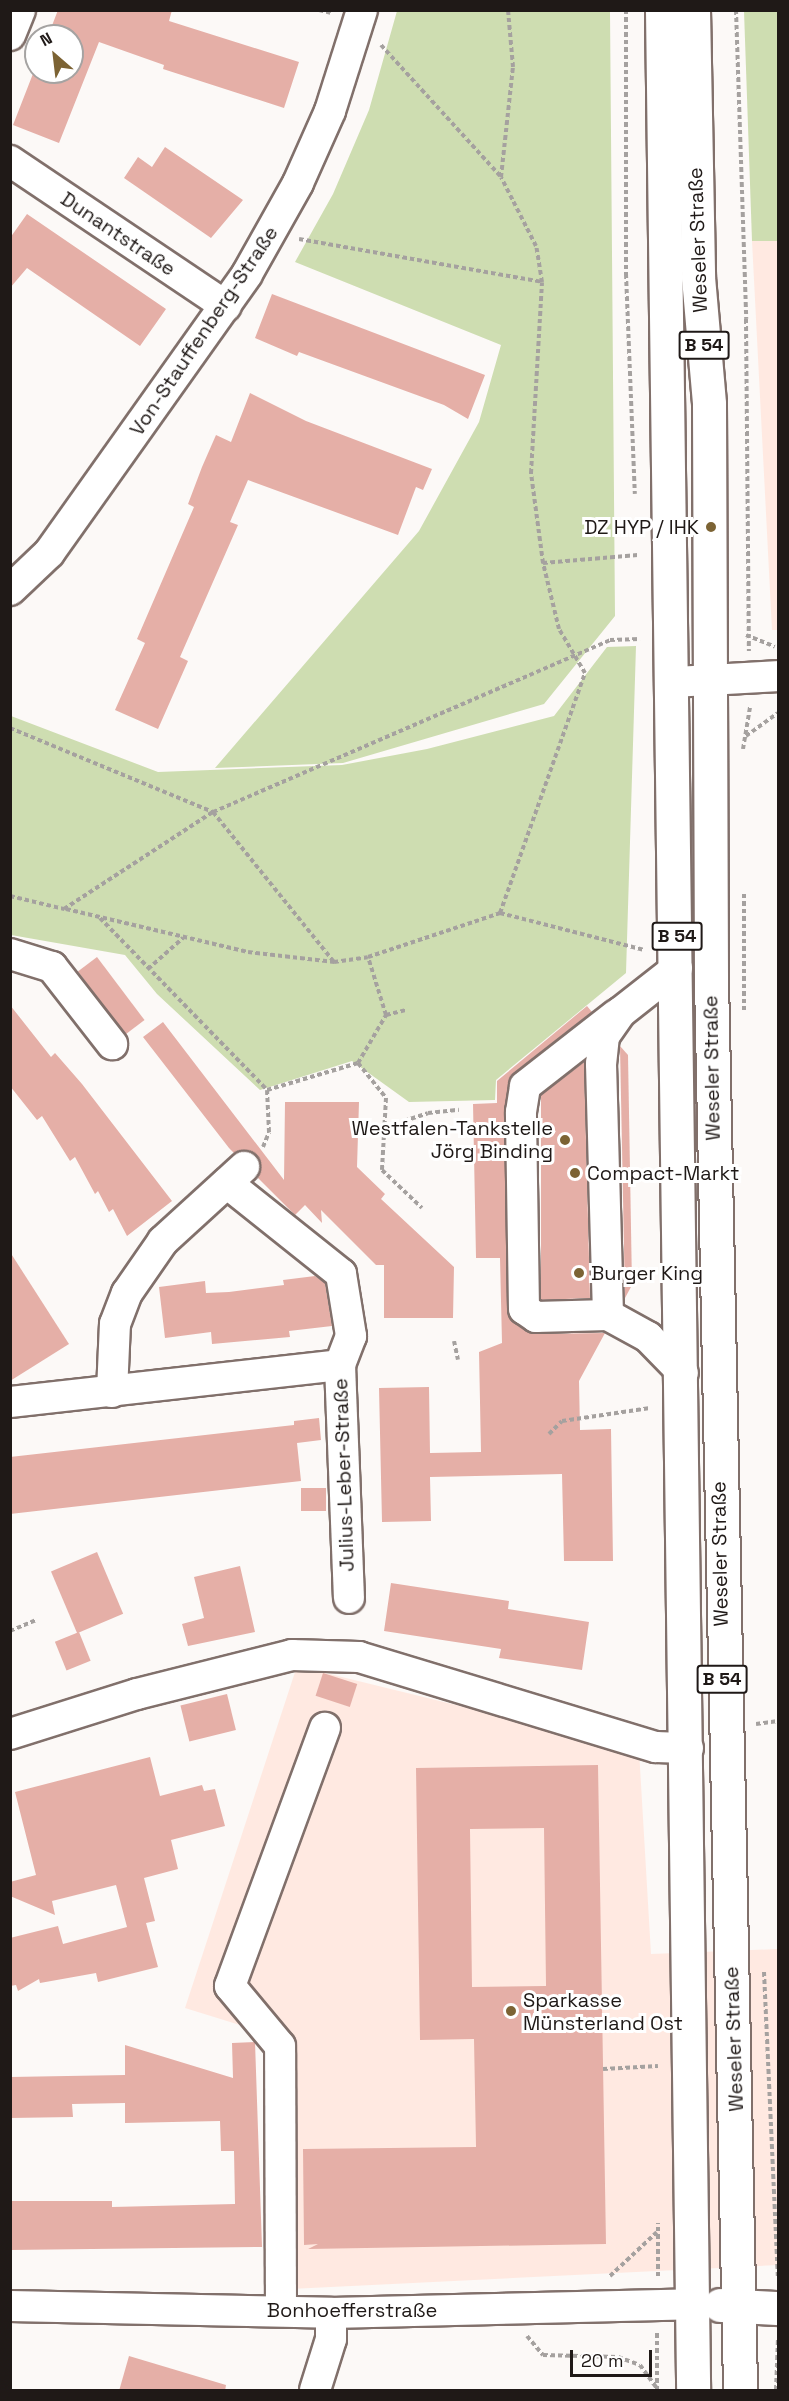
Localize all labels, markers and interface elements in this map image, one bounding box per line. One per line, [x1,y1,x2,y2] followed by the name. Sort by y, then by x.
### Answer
[24,24,84,84] north arrow
[37,28,56,51] text: N
[683,167,713,313] street label: Weseler Straße
[56,187,180,281] street label: Dunantstraße
[125,222,283,440] street label: Von-Stauffenberg-Straße
[678,330,730,360] road number: B 54
[584,515,699,539] place label: DZ HYP / IHK
[704,520,718,534] marker: DZ HYP / IHK
[652,921,702,951] road number: B 54
[699,995,725,1141] street label: Weseler Straße
[352,1116,553,1163] place label: Westfalen-Tankstelle Jörg Binding
[558,1133,572,1147] marker: Westfalen-Tankstelle Jörg Binding
[587,1161,739,1185] place label: Compact-Markt
[568,1166,582,1180] marker: Compact-Markt
[591,1261,703,1285] place label: Burger King
[572,1266,586,1280] marker: Burger King
[329,1378,359,1572] street label: Julius-Leber-Straße
[707,1481,733,1627] street label: Weseler Straße
[696,1664,748,1694] road number: B 54
[719,1966,749,2112] street label: Weseler Straße
[523,1988,683,2035] place label: Sparkasse Münsterland Ost
[504,2004,518,2018] marker: Sparkasse Münsterland Ost
[267,2298,437,2322] street label: Bonhoefferstraße
[573,2338,656,2376] scale bar
[581,2349,624,2372] text: 20 m

